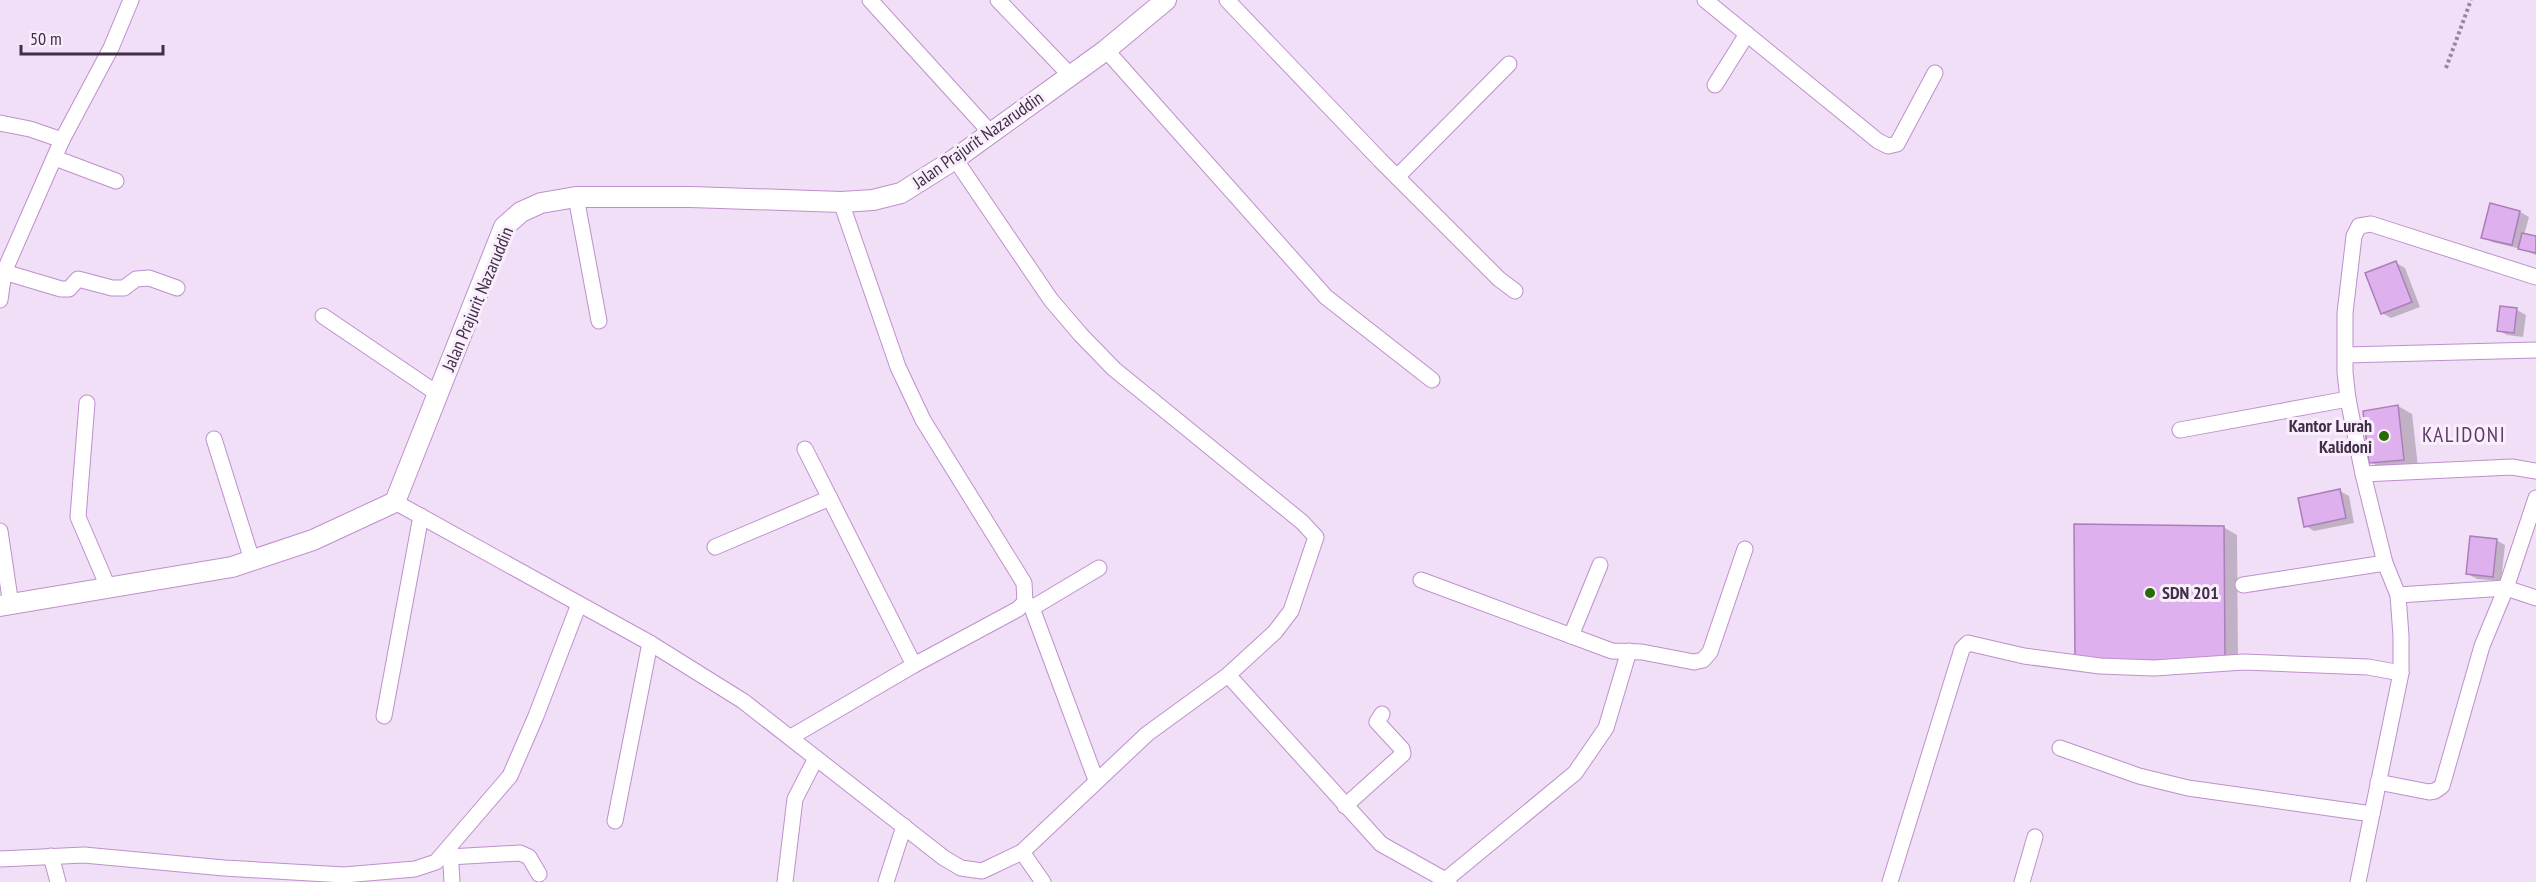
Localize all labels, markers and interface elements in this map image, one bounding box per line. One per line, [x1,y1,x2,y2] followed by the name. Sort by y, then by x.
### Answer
[21,18,164,56] scale bar
[30,27,62,50] text: 50 m
[907,86,1048,194] street label: Jalan Prajurit Nazaruddin
[436,223,518,375] street label: Jalan Prajurit Nazaruddin
[2289,414,2372,458] place label: Kantor Lurah Kalidoni
[2422,421,2506,448] district label: KALIDONI
[2377,429,2391,443] marker: Kantor Lurah Kalidoni
[2162,581,2219,604] place label: SDN 201
[2143,586,2157,600] marker: SDN 201

